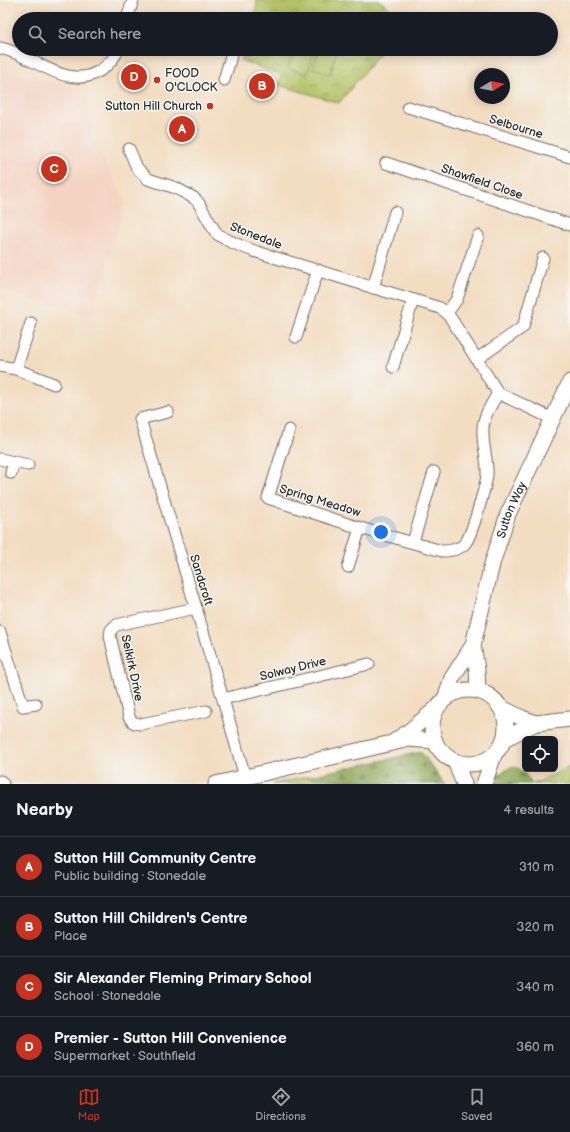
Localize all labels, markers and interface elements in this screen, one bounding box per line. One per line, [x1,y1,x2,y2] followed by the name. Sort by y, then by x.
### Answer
[12,12,558,56] search box
[26,23,48,45] icon: search
[58,25,141,44] text: Search here
[121,62,147,92] pin: D
[165,66,217,95] place label: FOOD O'CLOCK
[474,68,510,104] north arrow
[249,71,275,101] pin: B
[152,75,162,85] marker: FOOD O'CLOCK
[105,99,202,114] place label: Sutton Hill Church
[205,101,215,111] marker: Sutton Hill Church
[487,112,545,142] street label: Selbourne
[169,114,195,144] pin: A
[41,154,67,184] pin: C
[439,161,525,203] street label: Shawfield Close
[228,219,284,253] street label: Stonedale
[493,479,530,540] street label: Sutton Way
[278,482,362,520] street label: Spring Meadow
[371,522,391,542] your location
[186,553,216,608] street label: Sandcroft
[118,633,146,703] street label: Selkirk Drive
[258,654,328,684] street label: Solway Drive
[522,736,558,772] map controls
[522,736,558,772] button: locate
[16,800,73,820] text: Nearby
[504,802,554,818] text: 4 results
[54,849,256,868] text: Sutton Hill Community Centre
[25,859,33,875] text: A
[519,859,554,875] text: 310 m
[54,868,206,884] text: Public building · Stonedale
[54,909,247,928] text: Sutton Hill Children's Centre
[24,919,34,935] text: B
[516,919,554,935] text: 320 m
[54,928,87,944] text: Place
[54,969,311,988] text: Sir Alexander Fleming Primary School
[24,979,34,995] text: C
[516,979,554,995] text: 340 m
[54,988,161,1004] text: School · Stonedale
[54,1029,287,1048] text: Premier - Sutton Hill Convenience
[24,1039,34,1055] text: D
[516,1039,554,1055] text: 360 m
[54,1048,196,1064] text: Supermarket · Southfield
[78,1086,100,1123] tab: Map
[255,1086,306,1123] tab: Directions
[461,1086,492,1123] tab: Saved

